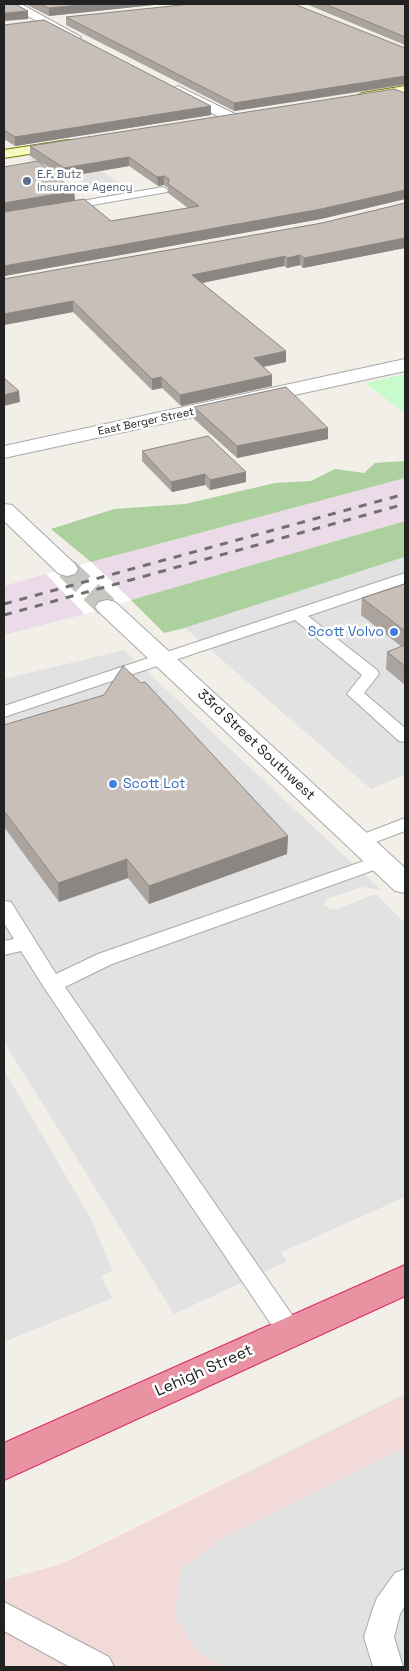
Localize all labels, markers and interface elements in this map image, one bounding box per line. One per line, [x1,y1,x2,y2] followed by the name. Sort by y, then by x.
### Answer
[37,168,132,194] place label: E.F. Butz Insurance Agency
[21,175,33,187] marker: E.F. Butz Insurance Agency
[97,405,195,439] street label: East Berger Street
[308,624,384,640] place label: Scott Volvo
[388,626,400,638] marker: Scott Volvo
[194,686,318,804] street label: 33rd Street Southwest
[123,776,186,792] place label: Scott Lot
[107,778,119,790] marker: Scott Lot
[152,1341,256,1401] street label: Lehigh Street

